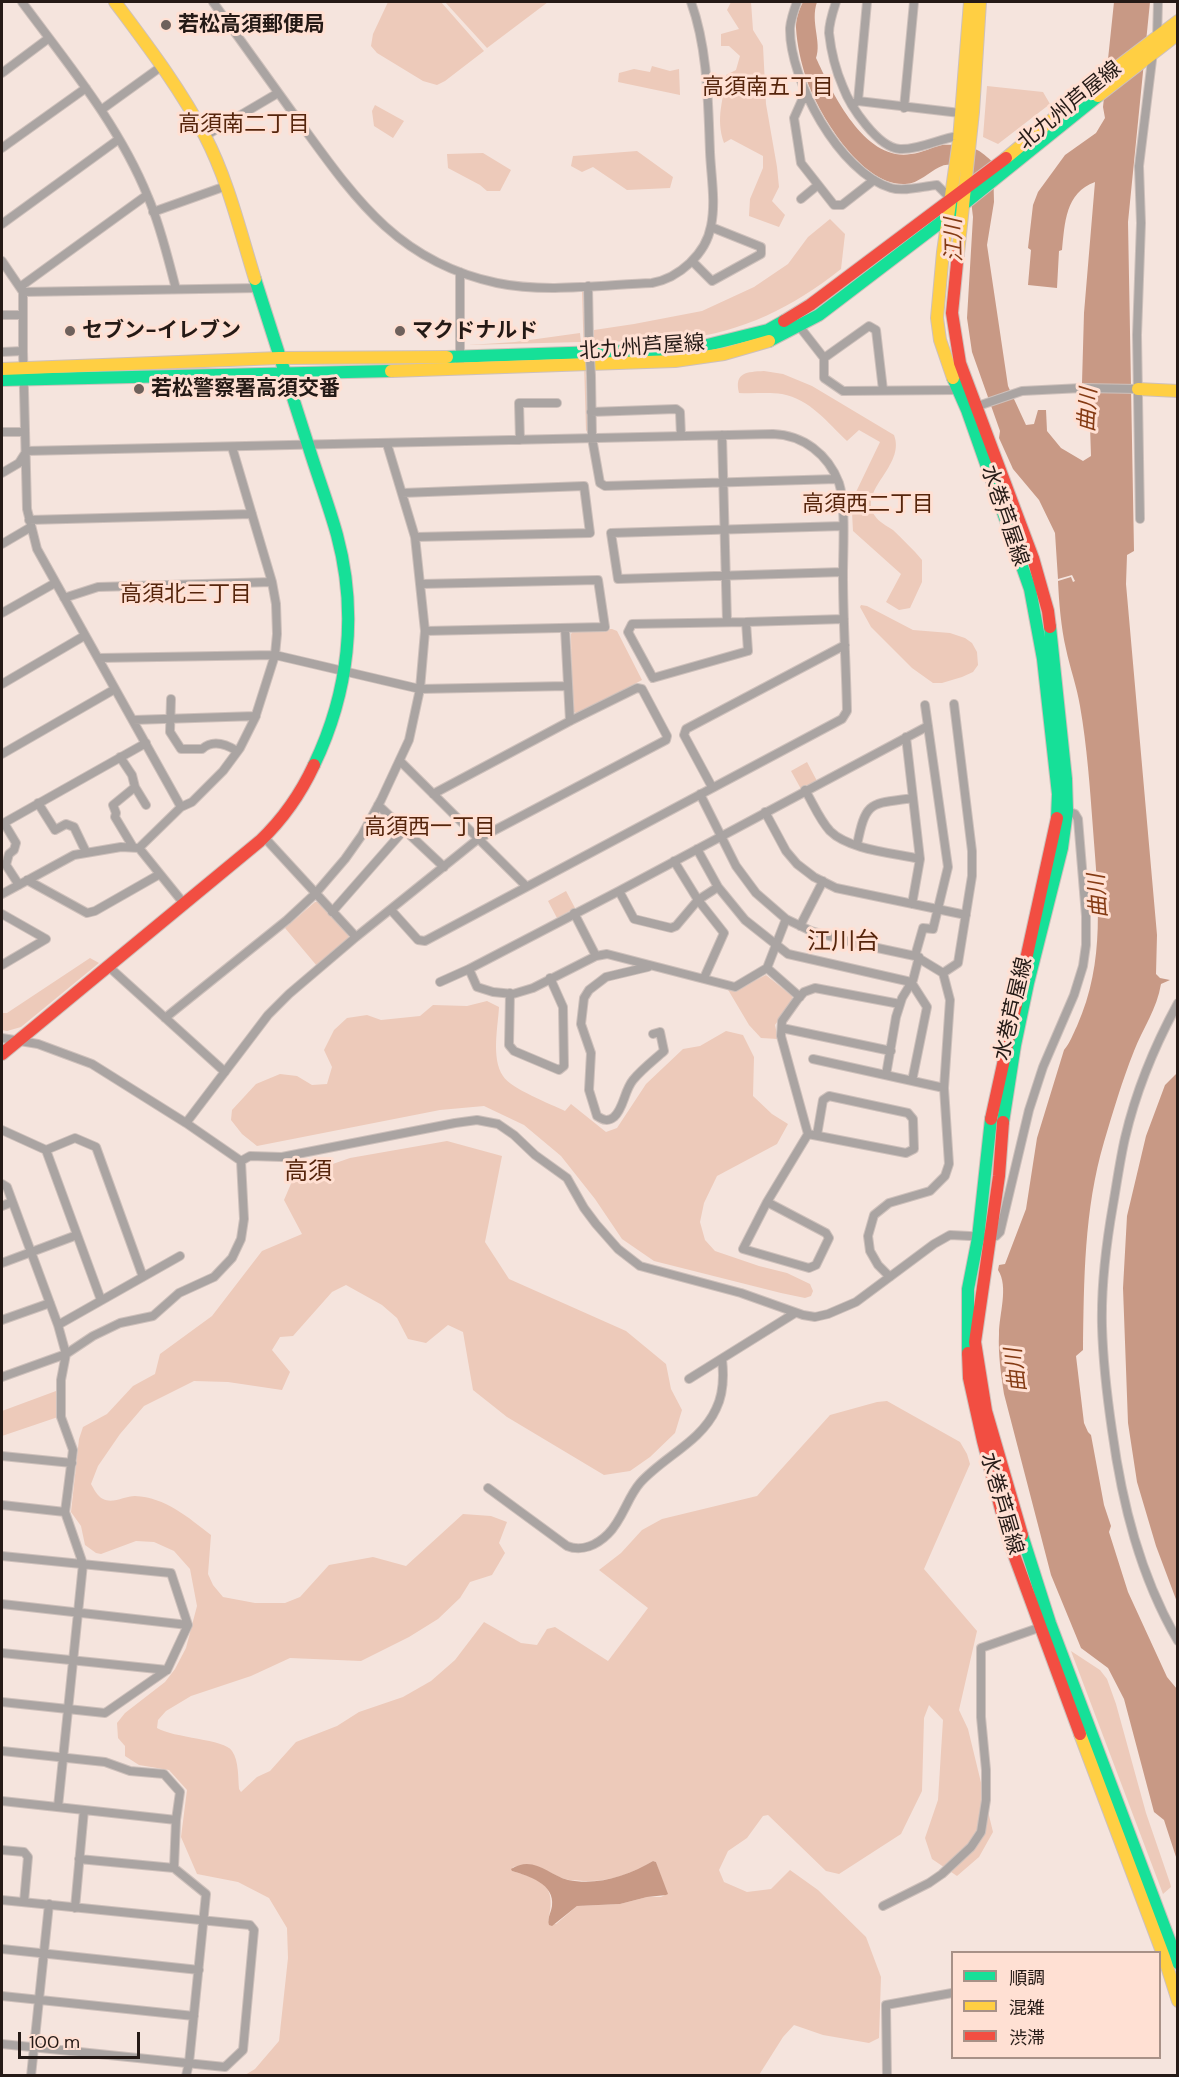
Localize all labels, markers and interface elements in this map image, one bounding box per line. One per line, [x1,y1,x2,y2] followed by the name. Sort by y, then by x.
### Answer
[178,12,325,38] place label: 若松高須郵便局
[159,18,173,32] marker: 若松高須郵便局
[1013,57,1127,155] street label: 北九州芦屋線
[702,75,834,101] district label: 高須南五丁目
[178,112,310,138] district label: 高須南二丁目
[941,218,969,262] water label: 江川
[82,318,241,344] place label: セブン-イレブン
[412,318,538,344] place label: マクドナルド
[63,324,77,338] marker: セブン-イレブン
[393,324,407,338] marker: マクドナルド
[578,331,706,365] street label: 北九州芦屋線
[151,376,340,402] place label: 若松警察署高須交番
[132,382,146,396] marker: 若松警察署高須交番
[1075,387,1103,433] water label: 曲川
[975,462,1033,570] street label: 水巻芦屋線
[802,492,934,518] district label: 高須西二丁目
[120,582,252,608] district label: 高須北三丁目
[364,815,496,841] district label: 高須西一丁目
[1084,873,1114,919] water label: 曲川
[807,929,879,957] district label: 江川台
[990,955,1038,1063] street label: 水巻芦屋線
[284,1159,332,1187] district label: 高須
[1001,1347,1033,1393] water label: 曲川
[974,1450,1028,1558] street label: 水巻芦屋線
[951,1951,1161,2059] legend
[1009,1966,1045,1990] text: 順調
[1009,1996,1045,2020] text: 混雑
[21,2020,142,2058] scale bar
[1009,2026,1045,2050] text: 渋滞
[29,2030,80,2054] text: 100 m

